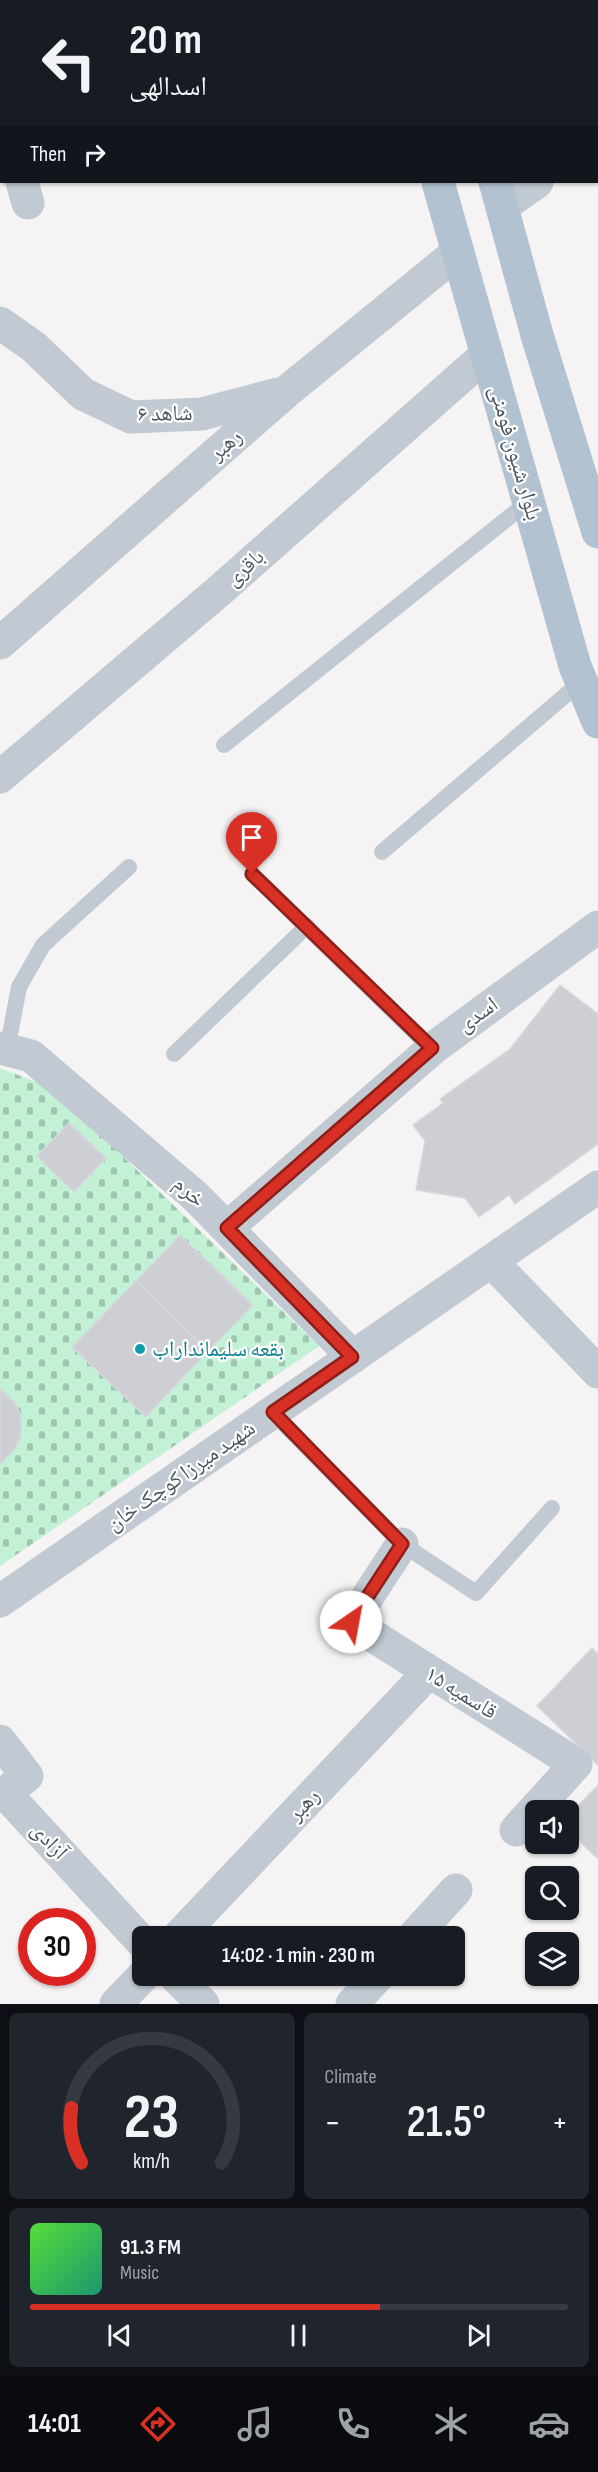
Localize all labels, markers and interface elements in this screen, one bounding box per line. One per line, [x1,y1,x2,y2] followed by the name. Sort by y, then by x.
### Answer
[129,15,202,66] text: 20 m
[30,24,108,102] icon: left
[129,71,207,103] text: اسدالهی
[78,138,111,171] icon: right
[30,141,66,168] text: Then
[483,382,547,524] street label: بلوار شیون فومنی
[137,400,193,428] street label: شاهد ۶
[203,423,248,467] street label: رهبر
[220,543,270,593] street label: باقری
[226,812,277,874] pin
[235,821,268,854] icon: arrive
[452,991,504,1039] street label: اسدی
[167,1171,211,1213] street label: خرم
[152,1336,284,1363] place label: بقعه سلیمانداراب
[133,1342,147,1356] marker: بقعه سلیمانداراب
[101,1415,261,1537] street label: شهید میرزا کوچک خان
[319,1590,383,1654] position arrow
[420,1660,502,1726] street label: قاسمیه ۱۵
[282,1783,326,1828] street label: رهبر
[525,1800,579,1986] map controls
[525,1800,579,1854] button: sound
[25,1817,73,1866] street label: آزادی
[525,1866,579,1920] button: search
[18,1908,96,1986] speed limit sign: 30
[525,1932,579,1986] button: layers
[222,1942,375,1969] text: 14:02 · 1 min · 230 m
[325,2065,377,2089] text: Climate
[124,2081,179,2156] text: 23
[406,2095,486,2150] text: 21.5°
[325,2103,341,2143] text: −
[552,2103,568,2143] text: +
[133,2149,170,2174] text: km/h
[120,2234,181,2261] text: 91.3 FM
[120,2261,159,2285] text: Music
[103,2319,136,2352] icon: previous
[282,2319,315,2352] icon: pause
[462,2319,495,2352] icon: next
[137,2403,179,2445] icon: directions
[234,2403,276,2445] icon: music
[332,2403,374,2445] icon: phone
[430,2403,472,2445] icon: climate
[528,2403,570,2445] icon: car
[28,2408,81,2440] text: 14:01

